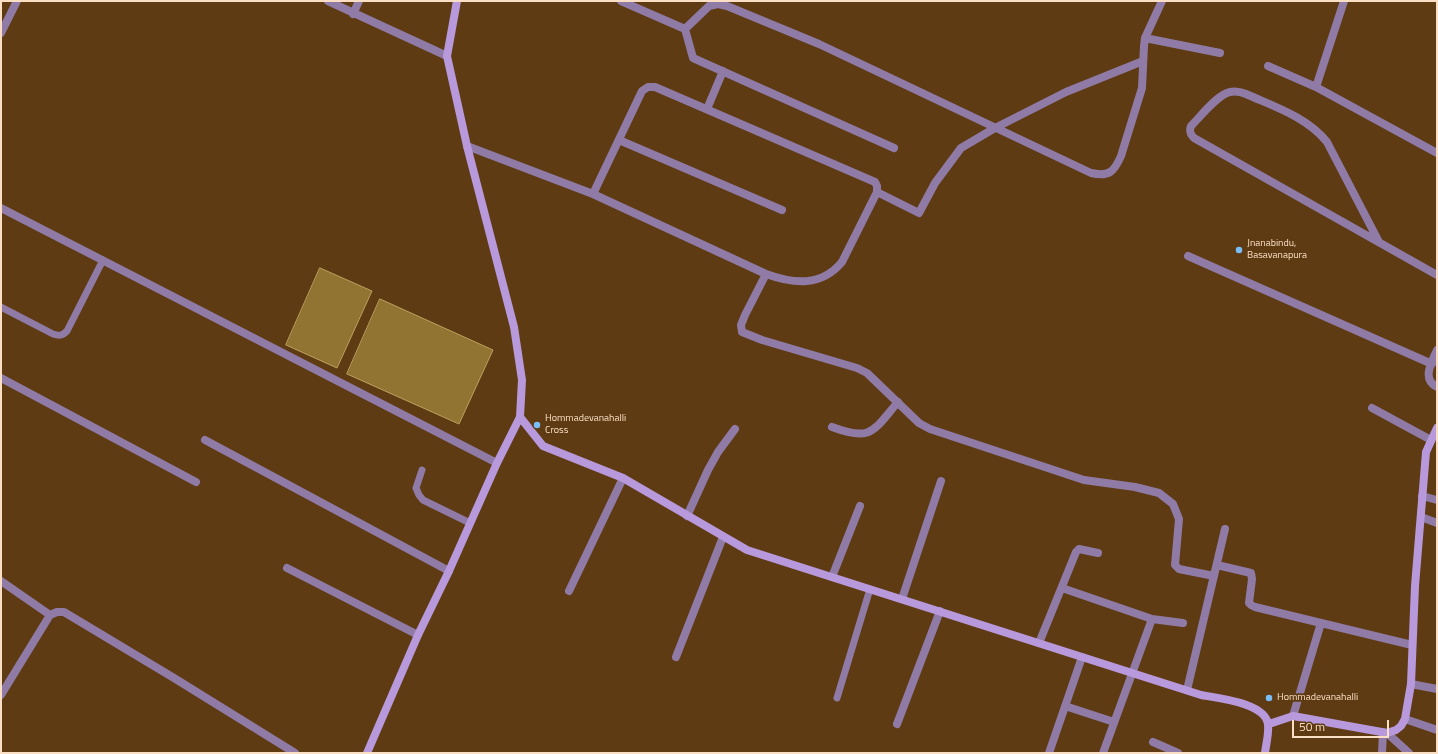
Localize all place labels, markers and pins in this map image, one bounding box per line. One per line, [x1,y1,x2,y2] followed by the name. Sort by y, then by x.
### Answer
[1247,238,1307,262] place label: Jnanabindu, Basavanapura
[1234,245,1244,255] marker: Jnanabindu, Basavanapura
[545,413,626,436] place label: Hommadevanahalli Cross
[532,420,542,430] marker: Hommadevanahalli Cross
[1277,692,1358,704] place label: Hommadevanahalli
[1264,693,1274,703] marker: Hommadevanahalli

